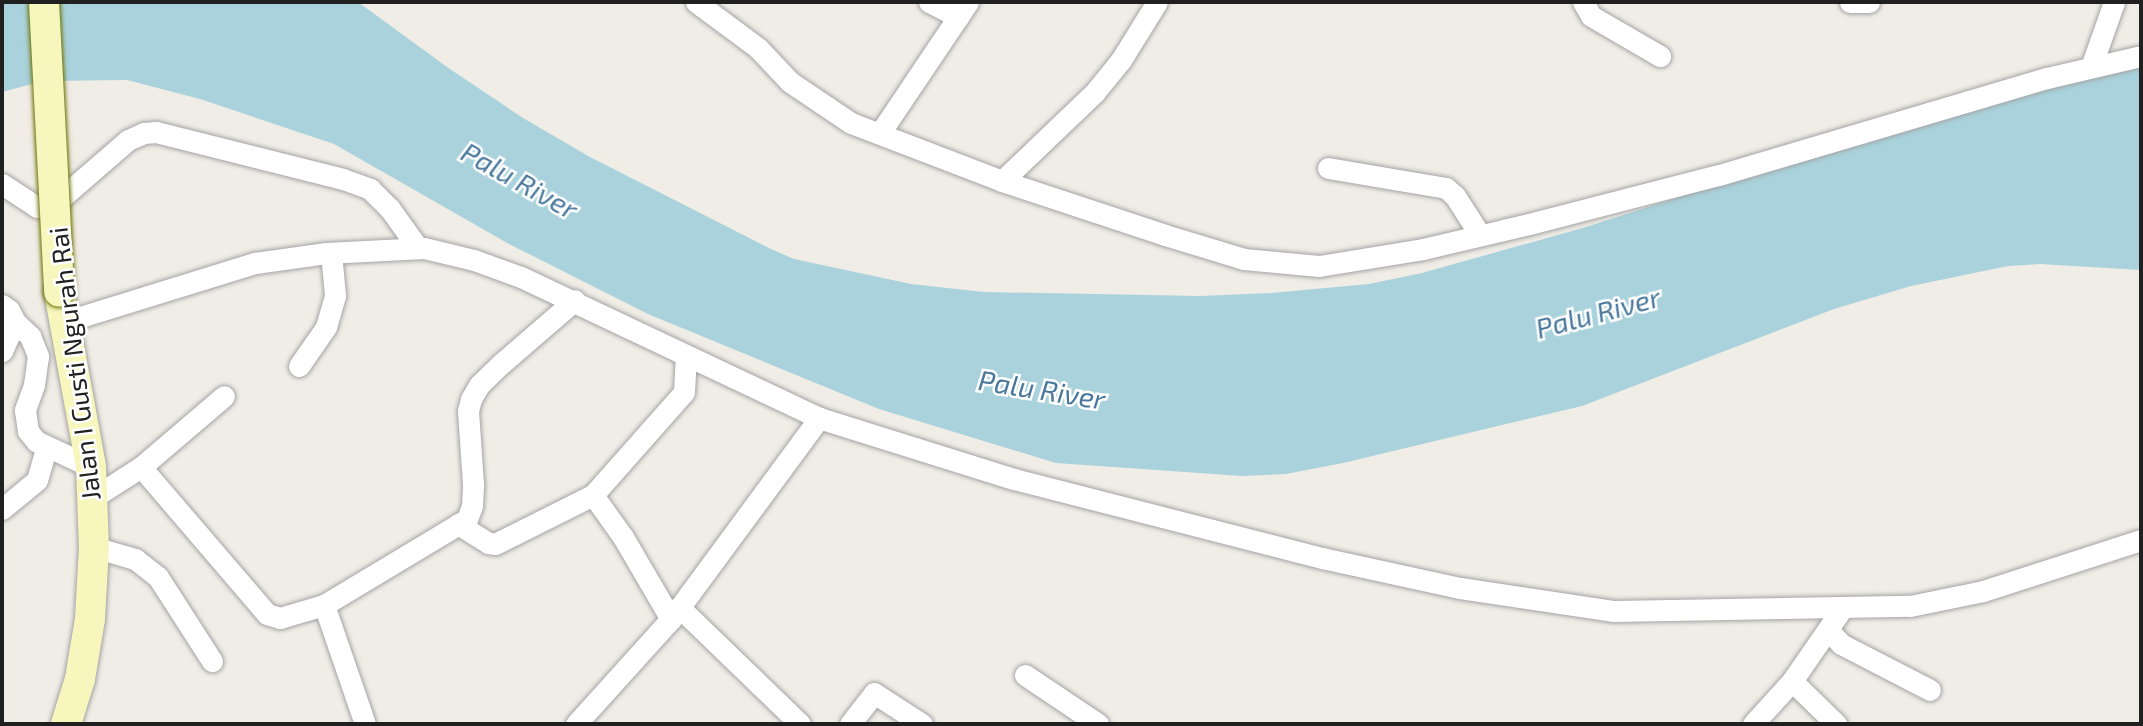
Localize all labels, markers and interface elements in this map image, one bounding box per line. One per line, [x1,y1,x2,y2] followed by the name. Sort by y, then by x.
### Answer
[456,134,584,226] water label: Palu River
[42,226,106,502] street label: Jalan I Gusti Ngurah Rai
[1532,279,1664,345] water label: Palu River
[976,362,1108,416] water label: Palu River

